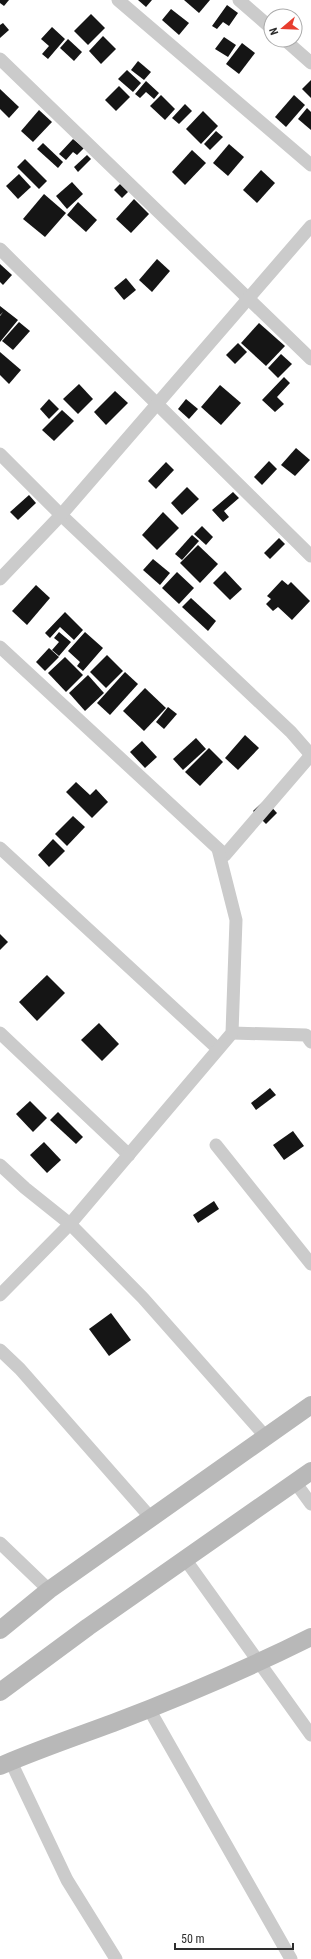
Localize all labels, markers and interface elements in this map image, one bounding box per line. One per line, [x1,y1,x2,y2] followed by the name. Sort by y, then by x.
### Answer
[263,8,303,48] north arrow
[267,26,281,36] text: N
[175,1925,293,1951] scale bar
[181,1932,205,1946] text: 50 m

